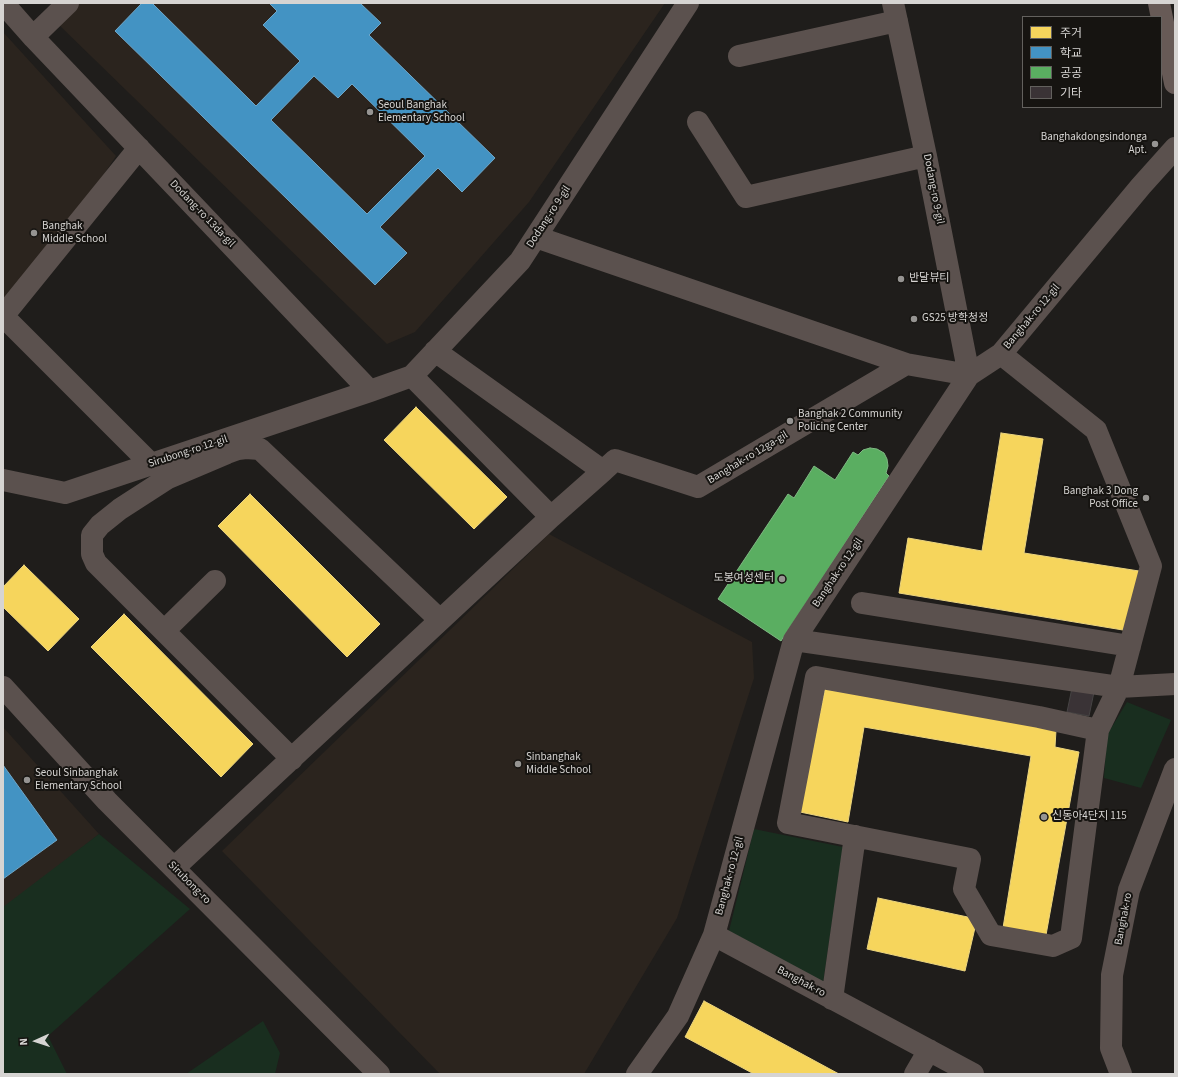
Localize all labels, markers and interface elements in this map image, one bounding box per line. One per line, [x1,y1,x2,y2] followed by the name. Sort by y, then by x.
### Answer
[1022,16,1162,108] legend
[1060,25,1082,42] text: 주거
[1060,45,1082,62] text: 학교
[1060,65,1082,82] text: 공공
[1060,85,1082,102] text: 기타
[378,99,465,125] place label: Seoul Banghak Elementary School
[365,107,375,117] marker: Seoul Banghak Elementary School
[1041,131,1147,157] place label: Banghakdongsindonga Apt.
[1150,139,1160,149] marker: Banghakdongsindonga Apt.
[920,153,946,225] street label: Dodang-ro 9-gil
[167,178,237,250] street label: Dodang-ro 13da-gil
[524,184,574,250] street label: Dodang-ro 9-gil
[42,220,107,246] place label: Banghak Middle School
[29,228,39,238] marker: Banghak Middle School
[909,272,949,286] place label: 반달뷰티
[896,274,906,284] marker: 반달뷰티
[1001,282,1063,352] street label: Banghak-ro 12-gil
[922,312,988,326] place label: GS25 방학청정
[909,314,919,324] marker: GS25 방학청정
[798,408,902,434] place label: Banghak 2 Community Policing Center
[785,416,795,426] marker: Banghak 2 Community Policing Center
[705,429,791,487] street label: Banghak-ro 12ga-gil
[147,433,229,471] street label: Sirubong-ro 12-gil
[1063,485,1138,511] place label: Banghak 3 Dong Post Office
[1141,493,1151,503] marker: Banghak 3 Dong Post Office
[810,536,866,610] street label: Banghak-ro 12-gil
[713,572,774,586] place label: 도봉여성센터
[777,574,787,584] marker: 도봉여성센터
[526,751,591,777] place label: Sinbanghak Middle School
[513,759,523,769] marker: Sinbanghak Middle School
[35,767,122,793] place label: Seoul Sinbanghak Elementary School
[22,775,32,785] marker: Seoul Sinbanghak Elementary School
[1052,810,1127,824] place label: 신동아4단지 115
[1039,812,1049,822] marker: 신동아4단지 115
[713,835,747,917] street label: Banghak-ro 12-gil
[165,859,213,907] street label: Sirubong-ro
[1112,892,1136,946] street label: Banghak-ro
[774,964,828,1000] street label: Banghak-ro
[16,1021,56,1061] north arrow
[16,1038,31,1046] text: N

